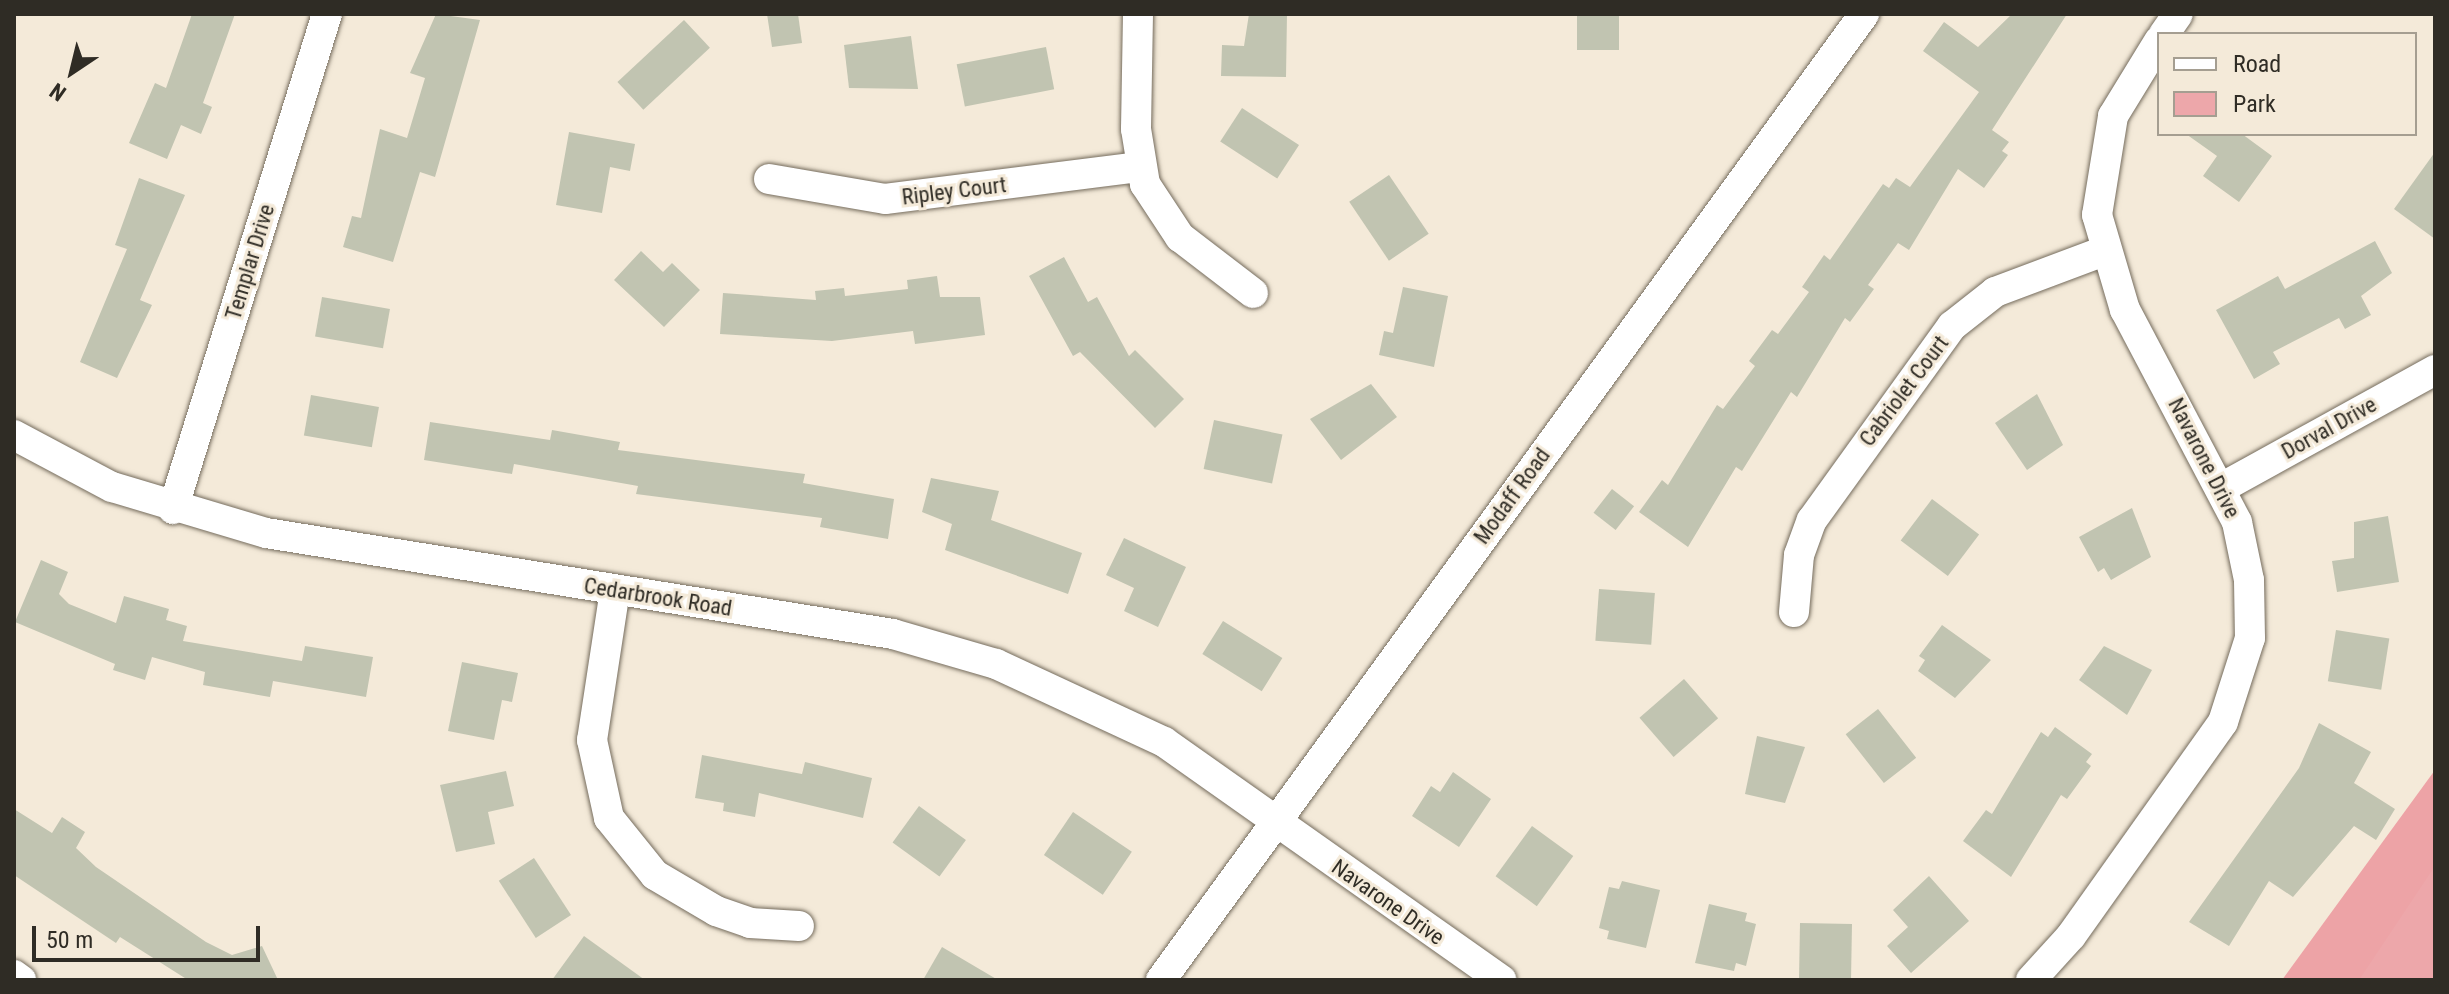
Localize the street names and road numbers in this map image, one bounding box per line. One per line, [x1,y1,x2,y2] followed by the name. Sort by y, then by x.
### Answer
[900,172,1008,210] street label: Ripley Court
[220,201,280,323] street label: Templar Drive
[1854,331,1954,451] street label: Cabriolet Court
[2277,391,2381,465] street label: Dorval Drive
[2162,394,2246,522] street label: Navarone Drive
[1468,443,1556,549] street label: Modaff Road
[582,572,734,622] street label: Cedarbrook Road
[1327,854,1449,950] street label: Navarone Drive

